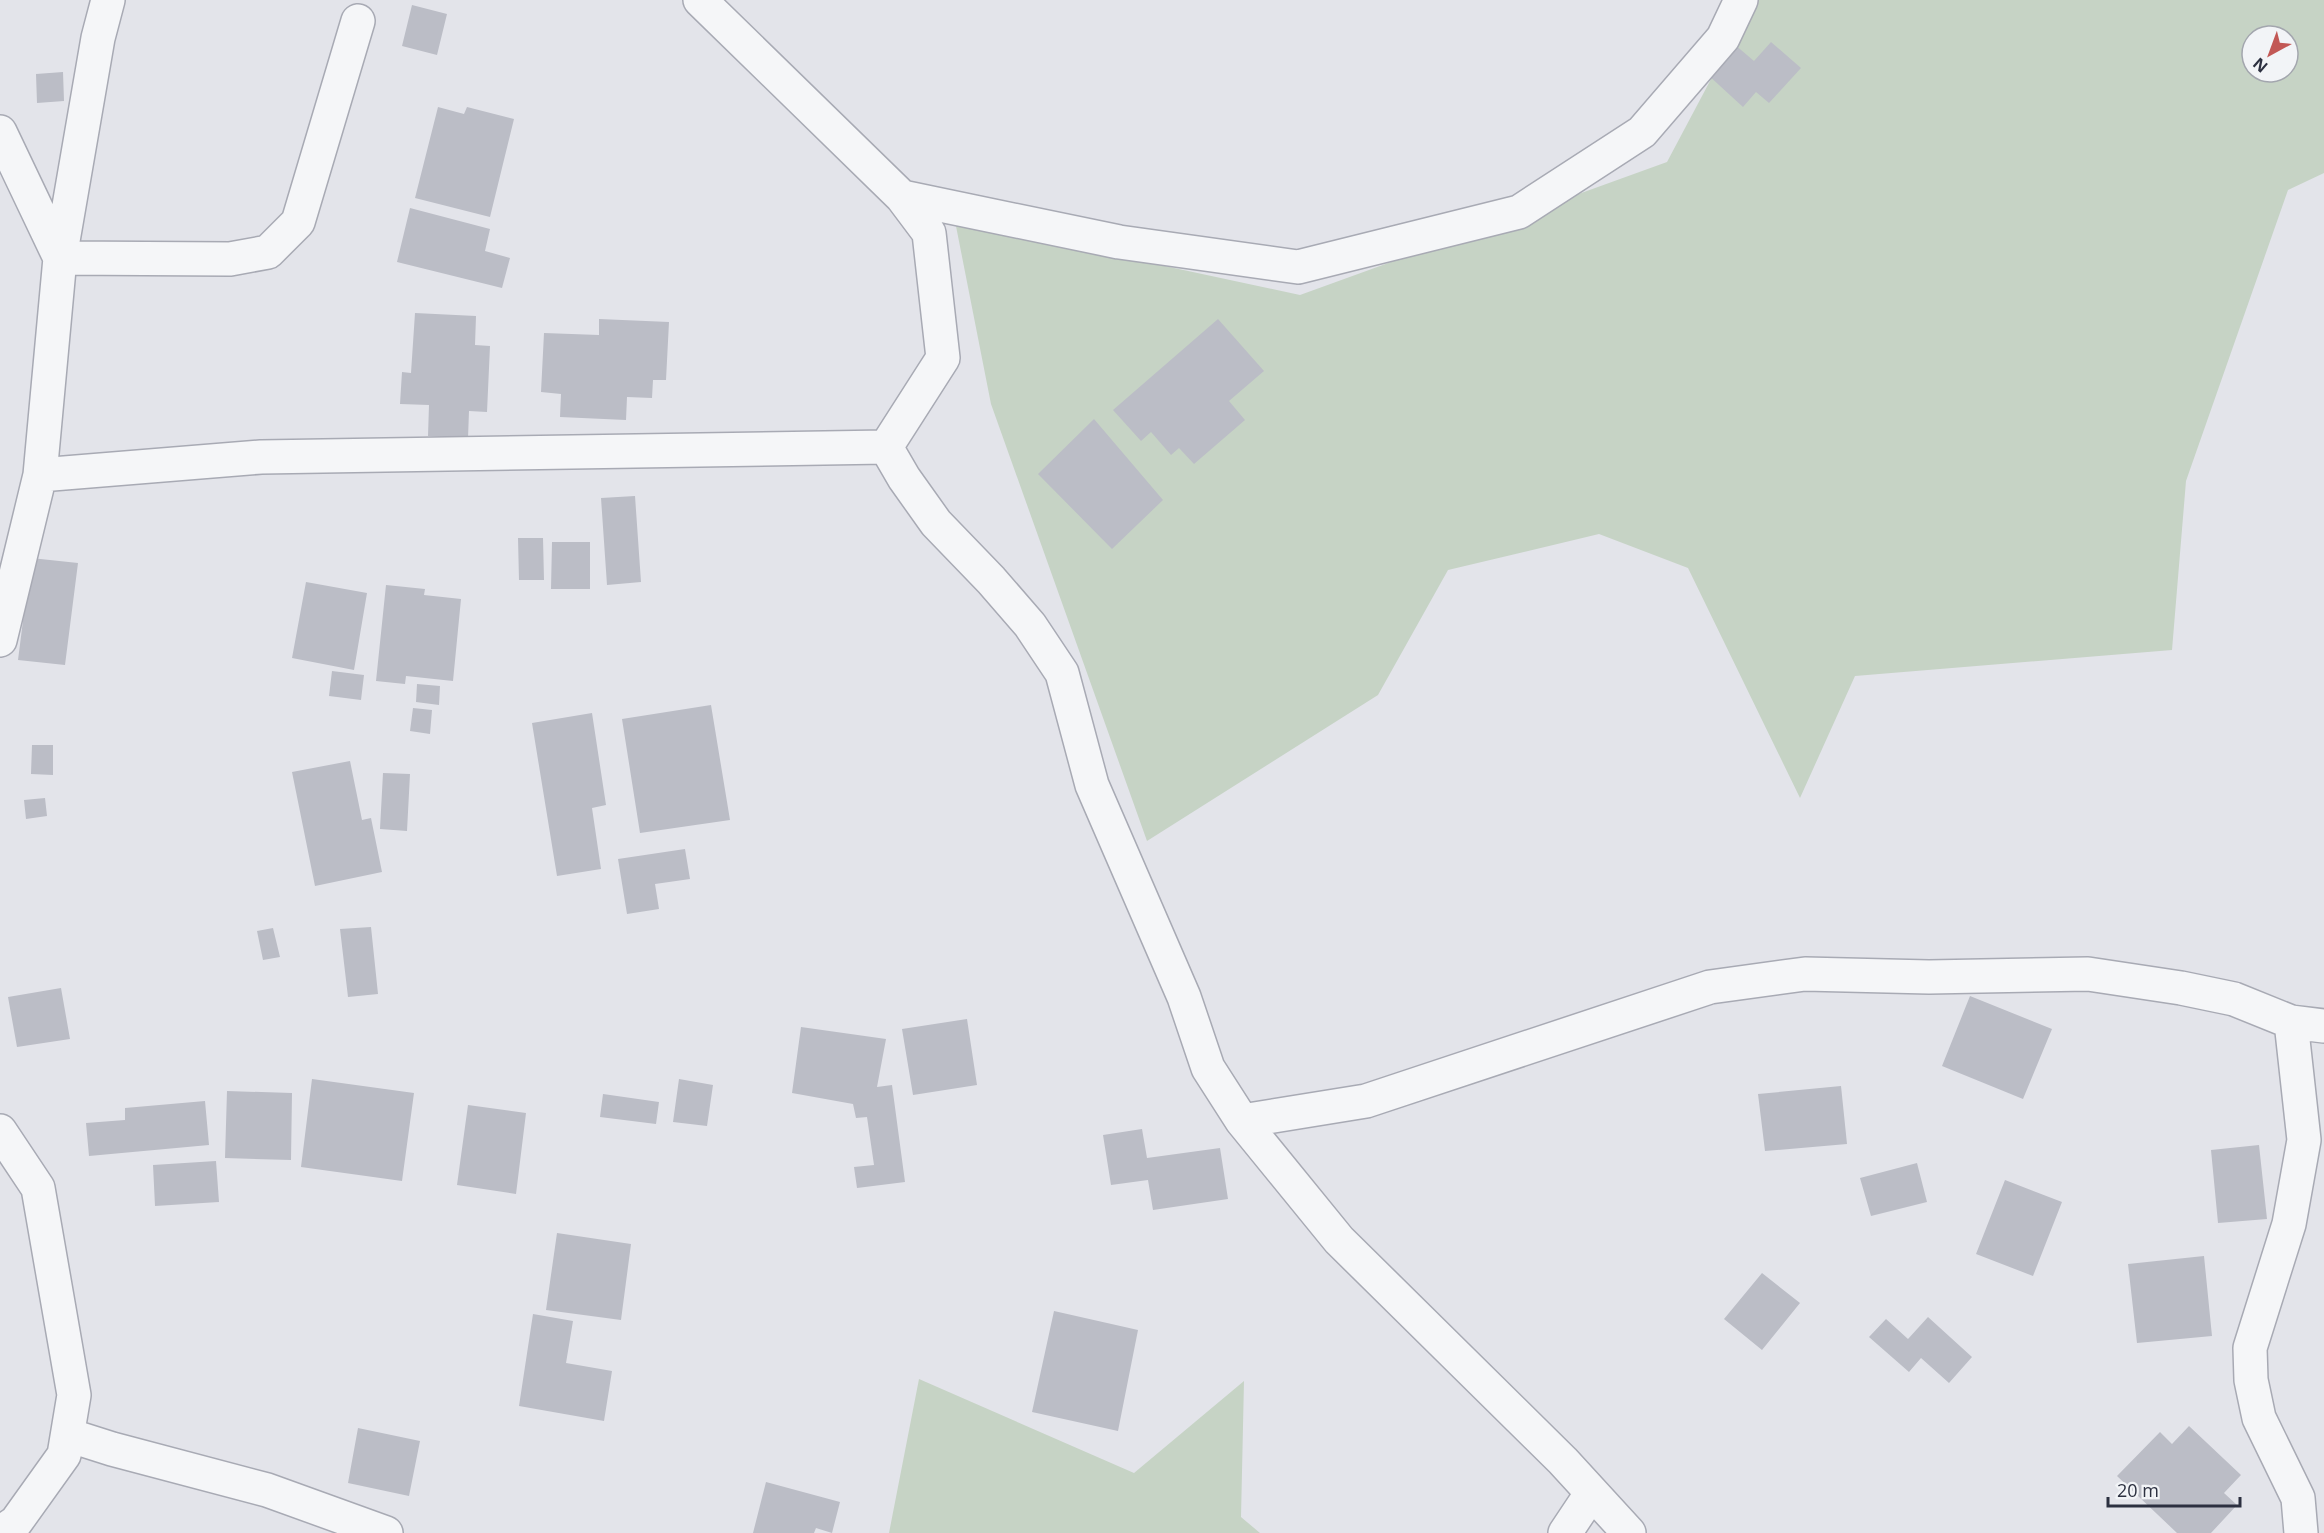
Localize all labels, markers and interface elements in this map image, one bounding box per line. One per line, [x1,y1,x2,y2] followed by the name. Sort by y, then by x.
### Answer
[2240,24,2300,84] north arrow
[2248,53,2272,78] text: N
[2108,1470,2240,1508] scale bar
[2117,1478,2159,1502] text: 20 m

